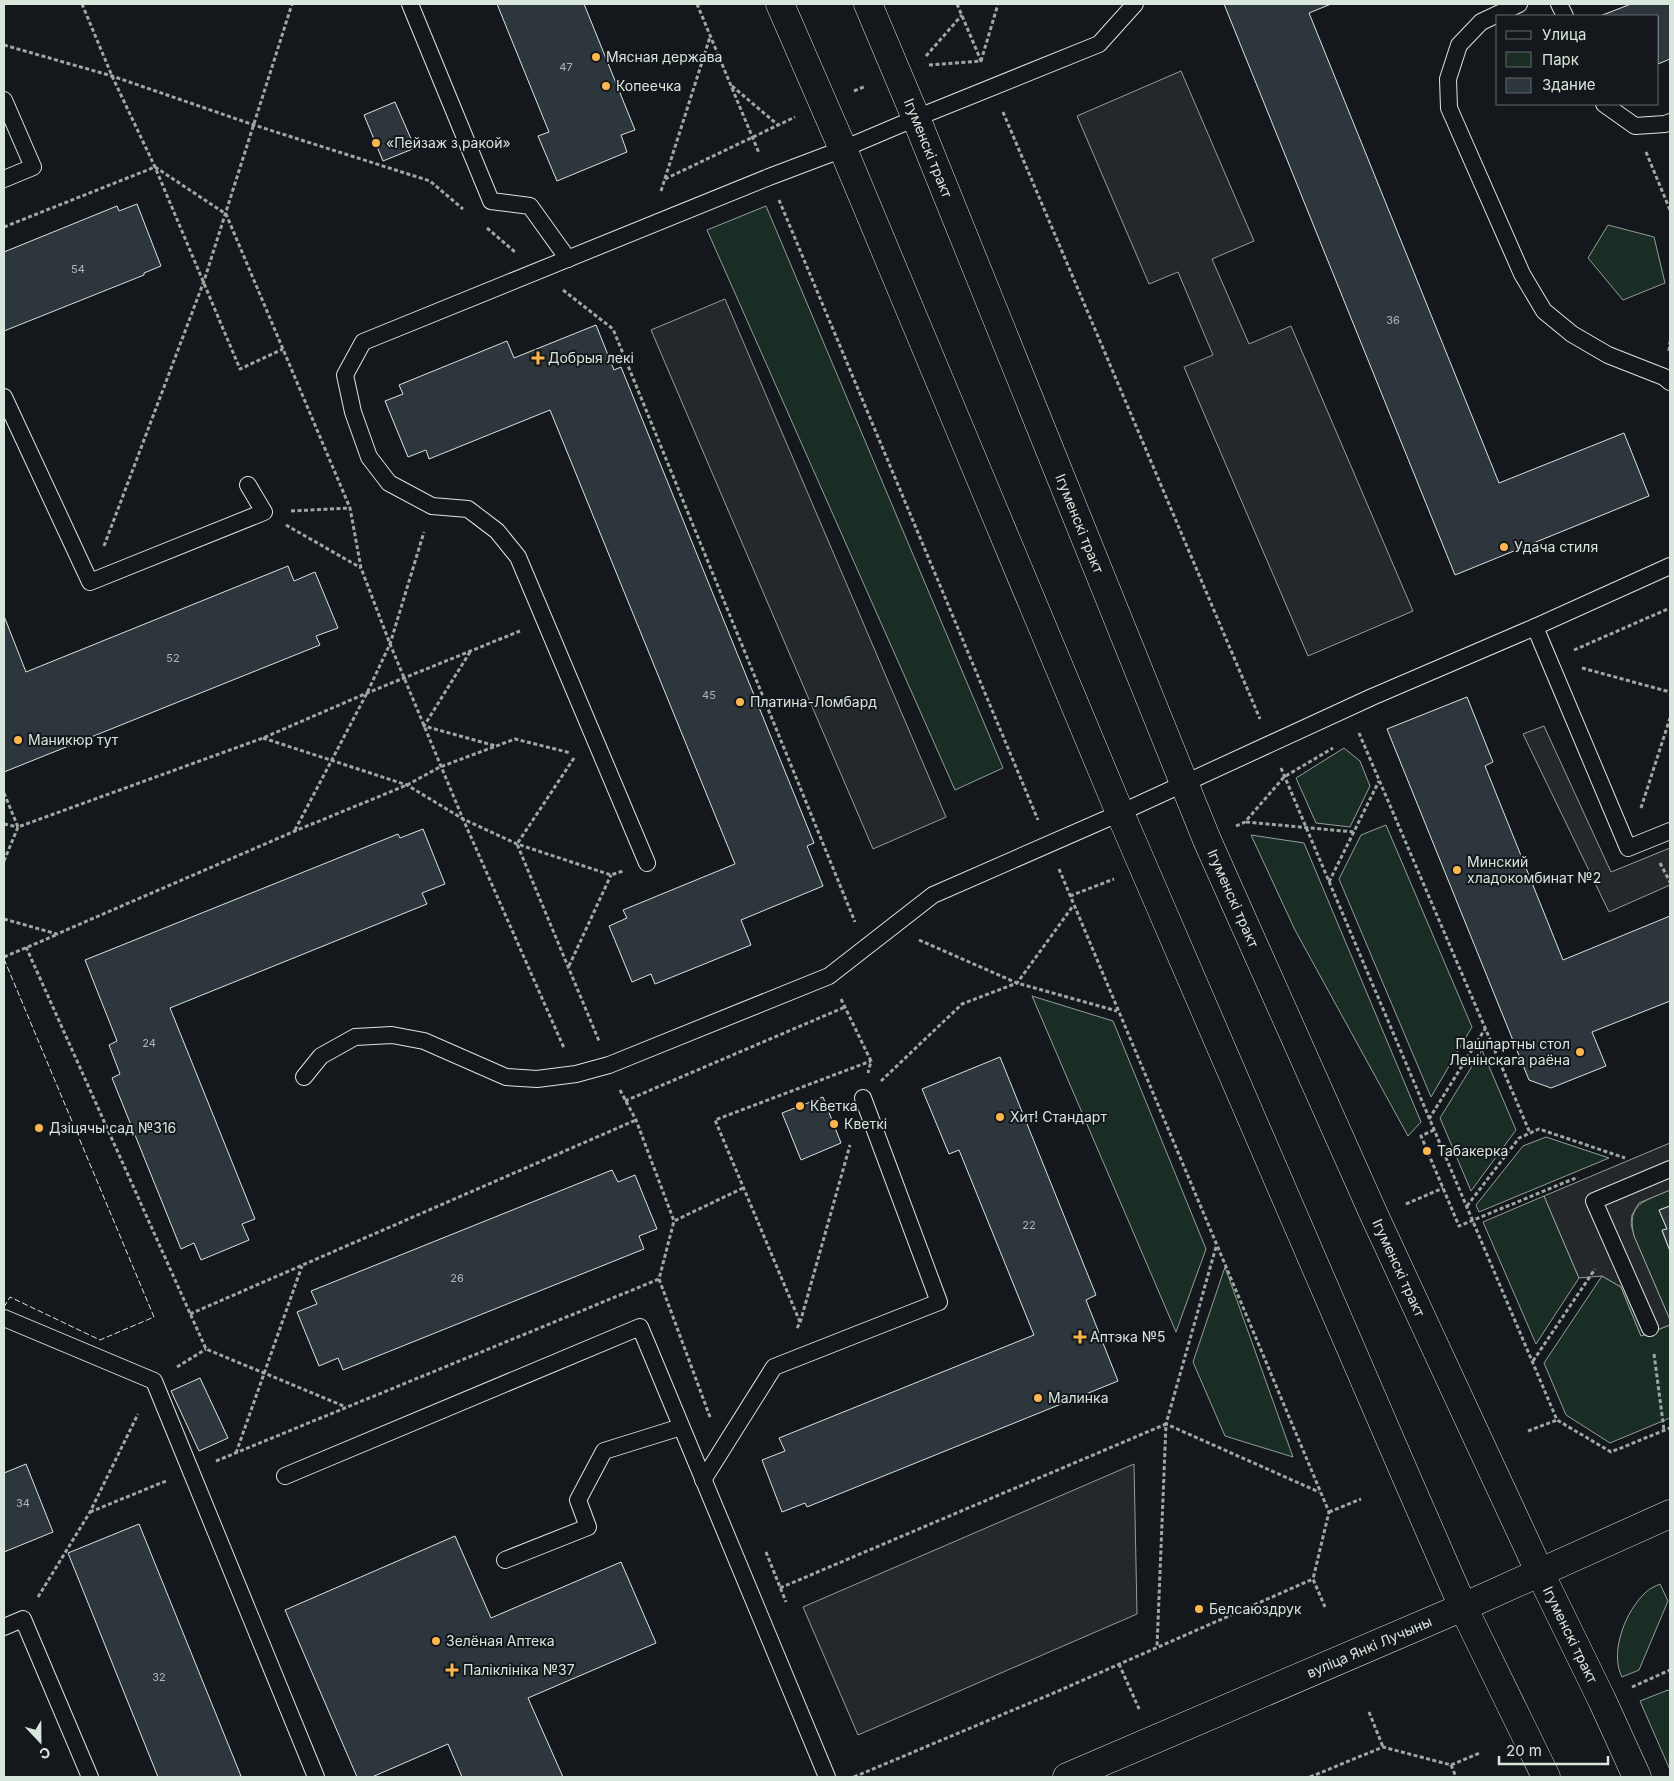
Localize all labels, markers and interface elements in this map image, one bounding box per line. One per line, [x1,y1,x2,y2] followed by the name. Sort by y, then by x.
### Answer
[1496,15,1659,105] legend
[1542,25,1586,44] text: Улица
[606,48,722,65] place label: Мясная держава
[1542,50,1579,69] text: Парк
[590,51,602,63] marker: Мясная держава
[559,60,573,74] house number: 47
[1542,75,1596,94] text: Здание
[616,77,681,94] place label: Копеечка
[600,80,612,92] marker: Копеечка
[901,96,956,200] street label: Ігуменскі тракт
[386,134,511,151] place label: «Пейзаж з ракой»
[370,137,382,149] marker: «Пейзаж з ракой»
[71,262,85,276] house number: 54
[1386,313,1400,327] house number: 36
[548,349,634,366] place label: Добрыя лекі
[532,352,544,364] marker: Добрыя лекі
[1052,471,1108,576] street label: Ігуменскі тракт
[1514,538,1598,555] place label: Удача стиля
[1498,541,1510,553] marker: Удача стиля
[166,651,180,665] house number: 52
[702,688,716,702] house number: 45
[750,693,877,710] place label: Платина-Ломбард
[734,696,746,708] marker: Платина-Ломбард
[28,731,119,748] place label: Маникюр тут
[12,734,24,746] marker: Маникюр тут
[1204,846,1263,950] street label: Ігуменскі тракт
[1467,853,1601,886] place label: Минский хладокомбинат №2
[1451,864,1463,876] marker: Минский хладокомбинат №2
[1449,1035,1570,1068] place label: Пашпартны стол Ленінскага раёна
[142,1036,156,1050] house number: 24
[1574,1046,1586,1058] marker: Пашпартны стол Ленінскага раёна
[810,1097,858,1114] place label: Кветка
[794,1100,806,1112] marker: Кветка
[1010,1108,1107,1125] place label: Хит! Стандарт
[994,1111,1006,1123] marker: Хит! Стандарт
[844,1115,887,1132] place label: Кветкі
[828,1118,840,1130] marker: Кветкі
[49,1119,176,1136] place label: Дзіцячы сад №316
[33,1122,45,1134] marker: Дзіцячы сад №316
[1437,1142,1508,1159] place label: Табакерка
[1421,1145,1433,1157] marker: Табакерка
[1369,1216,1429,1320] street label: Ігуменскі тракт
[1022,1218,1036,1232] house number: 22
[450,1271,464,1285] house number: 26
[1090,1328,1166,1345] place label: Аптэка №5
[1074,1331,1086,1343] marker: Аптэка №5
[1048,1389,1109,1406] place label: Малинка
[1032,1392,1044,1404] marker: Малинка
[16,1496,30,1510] house number: 34
[1540,1583,1602,1686] street label: Ігуменскі тракт
[1209,1600,1302,1617] place label: Белсаюздрук
[1193,1603,1205,1615] marker: Белсаюздрук
[1304,1612,1434,1681] street label: вуліца Янкі Лучыны
[446,1632,555,1649] place label: Зелёная Аптека
[430,1635,442,1647] marker: Зелёная Аптека
[463,1661,575,1678] place label: Паліклініка №37
[445,1663,459,1677] marker: Паліклініка №37
[152,1670,166,1684] house number: 32
[15,1716,65,1766] north arrow
[1499,1734,1608,1766] scale bar
[1506,1741,1542,1760] text: 20 m
[37,1744,53,1763] text: С

